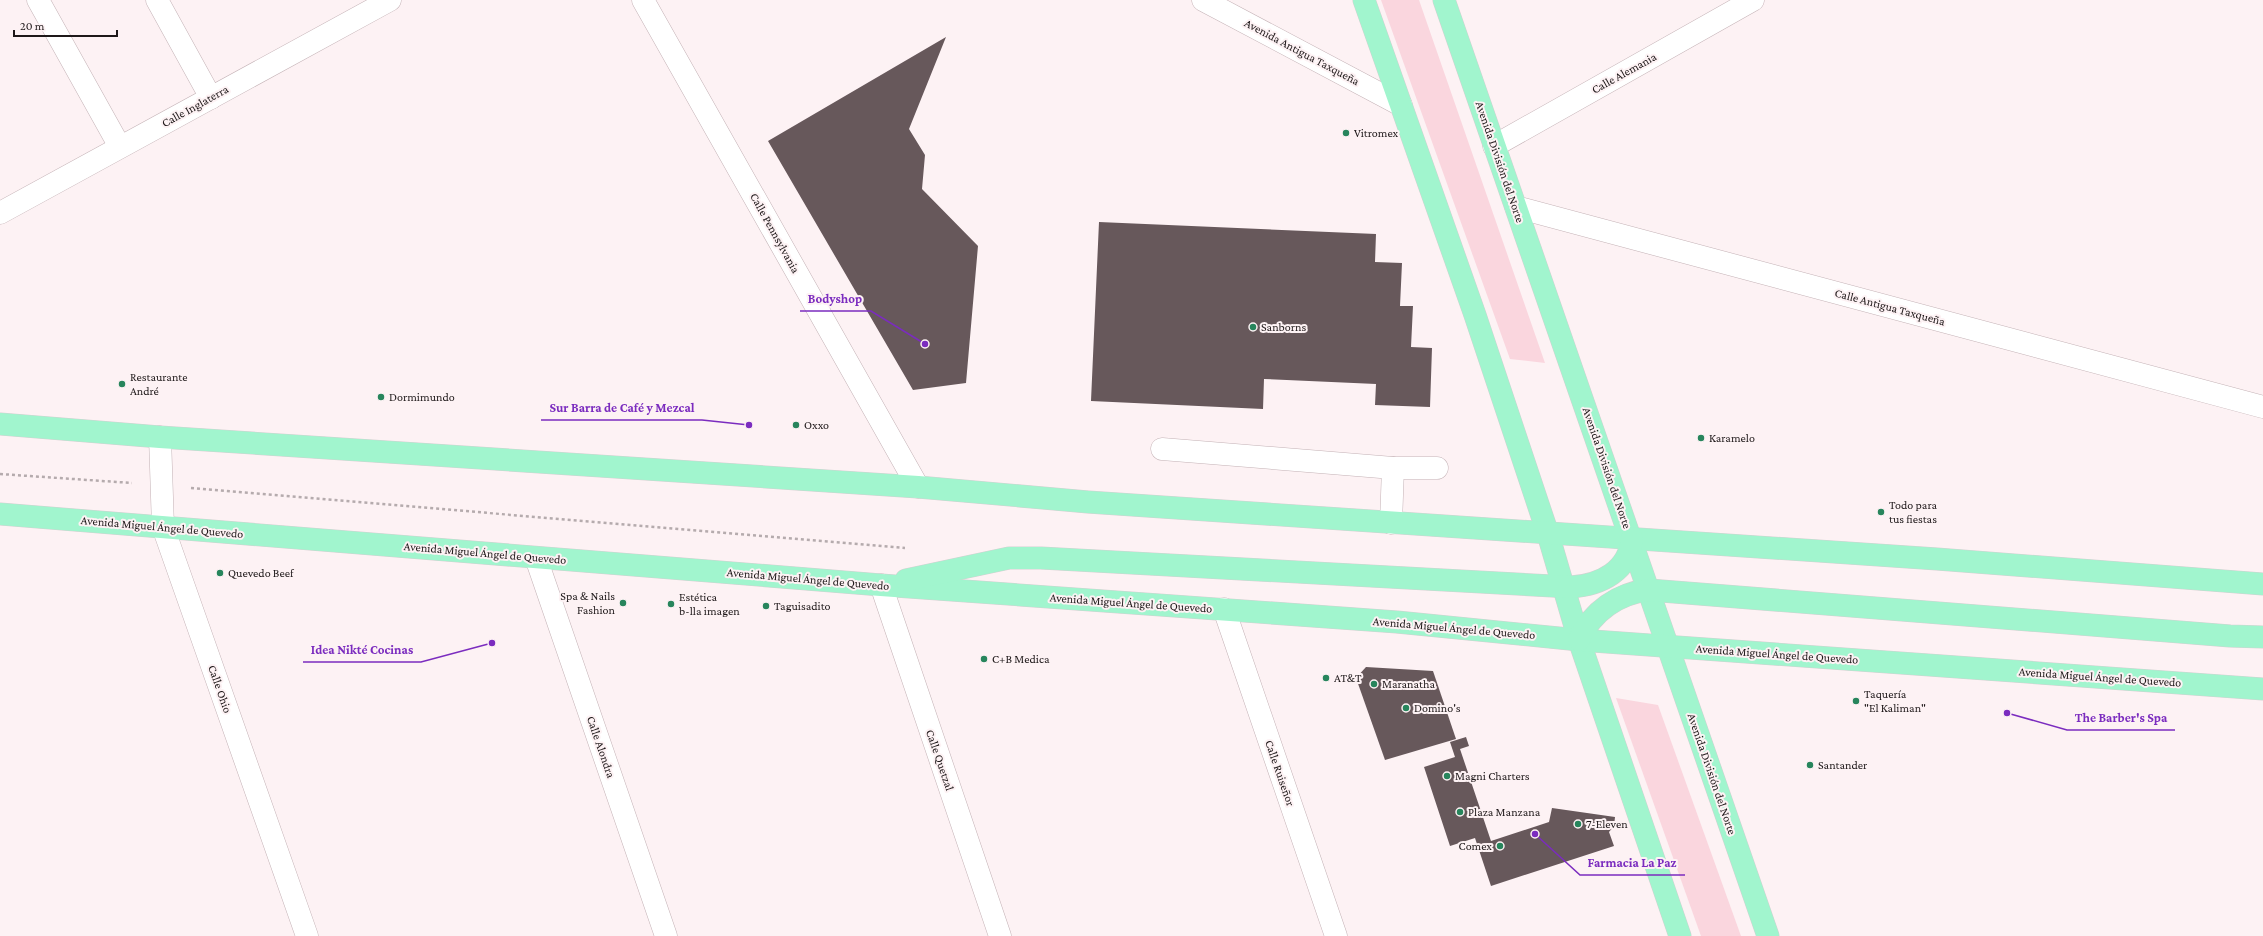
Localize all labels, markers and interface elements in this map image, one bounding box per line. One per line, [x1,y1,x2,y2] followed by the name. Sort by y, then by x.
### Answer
[14,12,117,38] scale bar
[1242,16,1362,88] street label: Avenida Antigua Taxqueña
[20,19,45,33] text: 20 m
[1589,49,1659,97] street label: Calle Alemania
[159,82,231,130] street label: Calle Inglaterra
[1473,99,1527,225] street label: Avenida División del Norte
[1354,126,1399,140] place label: Vitromex
[1341,128,1351,138] marker: Vitromex
[747,190,803,276] street label: Calle Pennsylvania
[800,286,871,311] callout: Bodyshop
[1833,286,1947,329] street label: Calle Antigua Taxqueña
[808,291,862,306] text: Bodyshop
[1261,320,1306,334] place label: Sanborns
[1248,322,1258,332] marker: Sanborns
[130,370,188,398] place label: Restaurante André
[117,379,127,389] marker: Restaurante André
[389,390,455,404] place label: Dormimundo
[376,392,386,402] marker: Dormimundo
[541,395,702,420] callout: Sur Barra de Café y Mezcal
[549,400,695,415] text: Sur Barra de Café y Mezcal
[1580,405,1634,531] street label: Avenida División del Norte
[804,418,829,432] place label: Oxxo
[791,420,801,430] marker: Oxxo
[1709,431,1755,445] place label: Karamelo
[1696,433,1706,443] marker: Karamelo
[1889,498,1937,526] place label: Todo para tus fiestas
[1876,507,1886,517] marker: Todo para tus fiestas
[80,513,244,541] street label: Avenida Miguel Ángel de Quevedo
[403,539,567,567] street label: Avenida Miguel Ángel de Quevedo
[726,565,890,593] street label: Avenida Miguel Ángel de Quevedo
[228,566,295,580] place label: Quevedo Beef
[215,568,225,578] marker: Quevedo Beef
[560,589,616,617] place label: Spa & Nails Fashion
[679,590,740,618] place label: Estética b-lla imagen
[1049,590,1213,616] street label: Avenida Miguel Ángel de Quevedo
[618,598,628,608] marker: Spa & Nails Fashion
[666,599,676,609] marker: Estética b-lla imagen
[774,599,831,613] place label: Taguisadito
[761,601,771,611] marker: Taguisadito
[1372,614,1536,642] street label: Avenida Miguel Ángel de Quevedo
[303,637,421,662] callout: Idea Nikté Cocinas
[1695,641,1859,667] street label: Avenida Miguel Ángel de Quevedo
[311,642,413,657] text: Idea Nikté Cocinas
[992,652,1050,666] place label: C+B Medica
[979,654,989,664] marker: C+B Medica
[205,663,235,715] street label: Calle Ohio
[2018,664,2182,690] street label: Avenida Miguel Ángel de Quevedo
[1334,671,1362,685] place label: AT&T
[1321,673,1331,683] marker: AT&T
[1382,677,1436,691] place label: Maranatha
[1369,679,1379,689] marker: Maranatha
[1864,687,1926,715] place label: Taquería "El Kaliman"
[1851,696,1861,706] marker: Taquería "El Kaliman"
[1414,701,1461,715] place label: Domino's
[1401,703,1411,713] marker: Domino's
[2067,705,2175,730] callout: The Barber's Spa
[2075,710,2168,725] text: The Barber's Spa
[1685,711,1739,837] street label: Avenida División del Norte
[584,714,618,780] street label: Calle Alondra
[923,728,957,792] street label: Calle Quetzal
[1262,738,1298,809] street label: Calle Ruiseñor
[1818,758,1868,772] place label: Santander
[1805,760,1815,770] marker: Santander
[1455,769,1530,783] place label: Magni Charters
[1442,771,1452,781] marker: Magni Charters
[1468,805,1541,819] place label: Plaza Manzana
[1455,807,1465,817] marker: Plaza Manzana
[1586,817,1628,831] place label: 7-Eleven
[1573,819,1583,829] marker: 7-Eleven
[1459,839,1492,853] place label: Comex
[1495,841,1505,851] marker: Comex
[1580,850,1685,875] callout: Farmacia La Paz
[1588,855,1676,870] text: Farmacia La Paz

